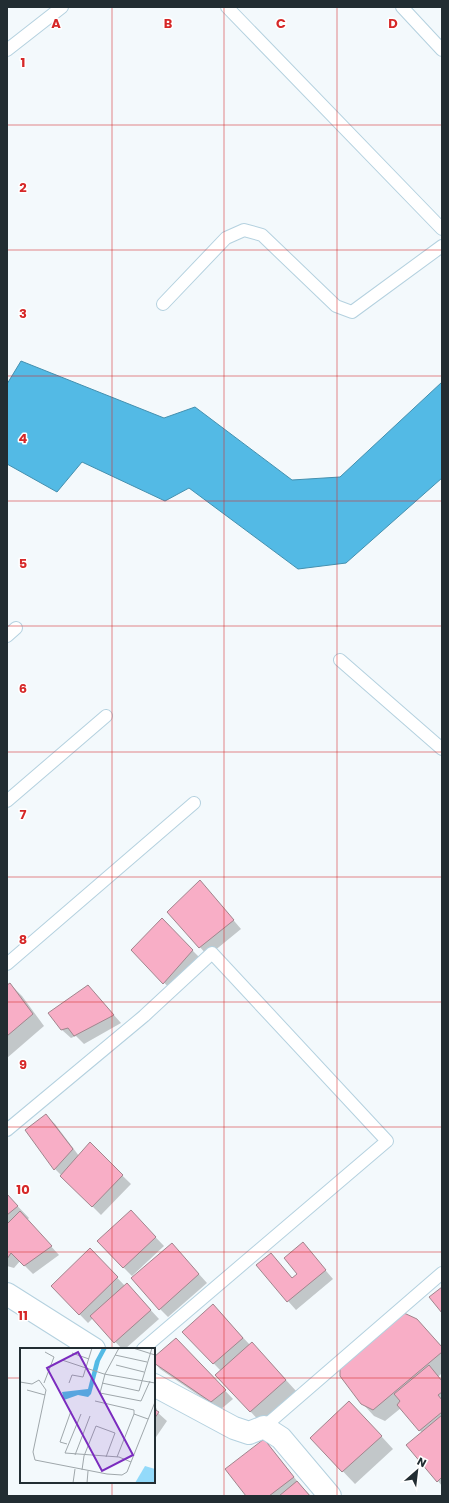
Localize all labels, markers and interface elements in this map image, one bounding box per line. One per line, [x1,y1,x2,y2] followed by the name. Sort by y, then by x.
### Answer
[51,14,61,33] text: A
[164,14,173,33] text: B
[276,14,286,33] text: C
[388,14,398,33] text: D
[21,53,25,72] text: 1
[19,178,27,197] text: 2
[19,304,27,323] text: 3
[19,429,28,448] text: 4
[19,554,27,573] text: 5
[19,679,27,698] text: 6
[20,805,27,824] text: 7
[19,930,27,949] text: 8
[19,1055,27,1074] text: 9
[16,1180,30,1199] text: 10
[18,1306,28,1325] text: 11
[20,1348,155,1483] inset map
[397,1451,437,1491] north arrow
[414,1453,429,1471] text: N

